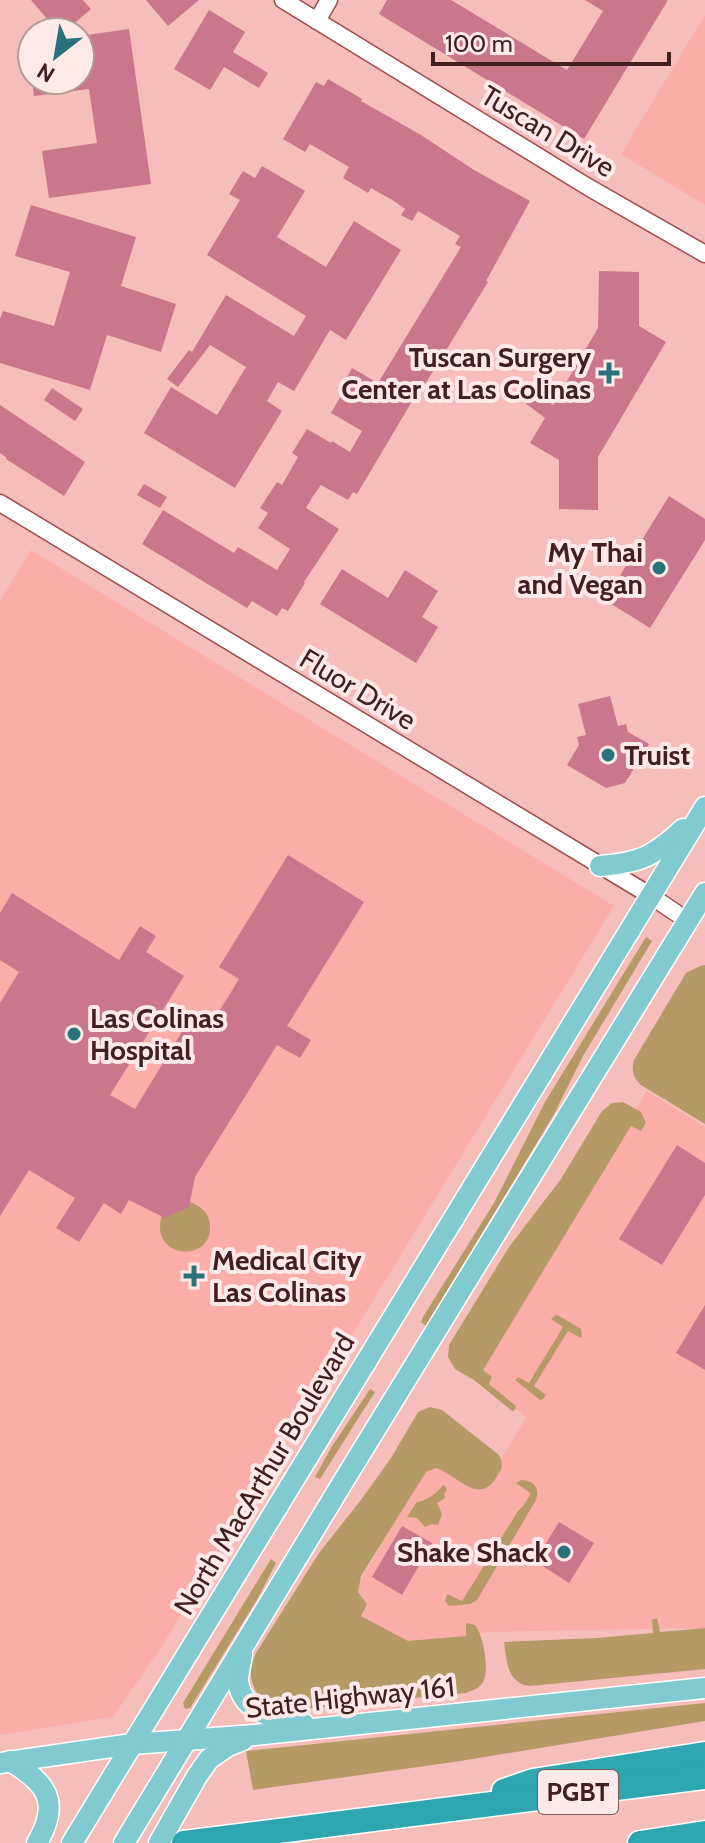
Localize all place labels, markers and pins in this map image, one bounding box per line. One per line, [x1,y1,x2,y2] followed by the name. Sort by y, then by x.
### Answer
[341,340,591,406] place label: Tuscan Surgery Center at Las Colinas
[598,362,620,384] marker: Tuscan Surgery Center at Las Colinas
[518,535,643,601] place label: My Thai and Vegan
[650,559,668,577] marker: My Thai and Vegan
[624,738,690,772] place label: Truist
[599,746,617,764] marker: Truist
[90,1001,224,1067] place label: Las Colinas Hospital
[65,1025,83,1043] marker: Las Colinas Hospital
[212,1243,362,1309] place label: Medical City Las Colinas
[183,1265,205,1287] marker: Medical City Las Colinas
[397,1535,548,1569] place label: Shake Shack
[555,1543,573,1561] marker: Shake Shack

